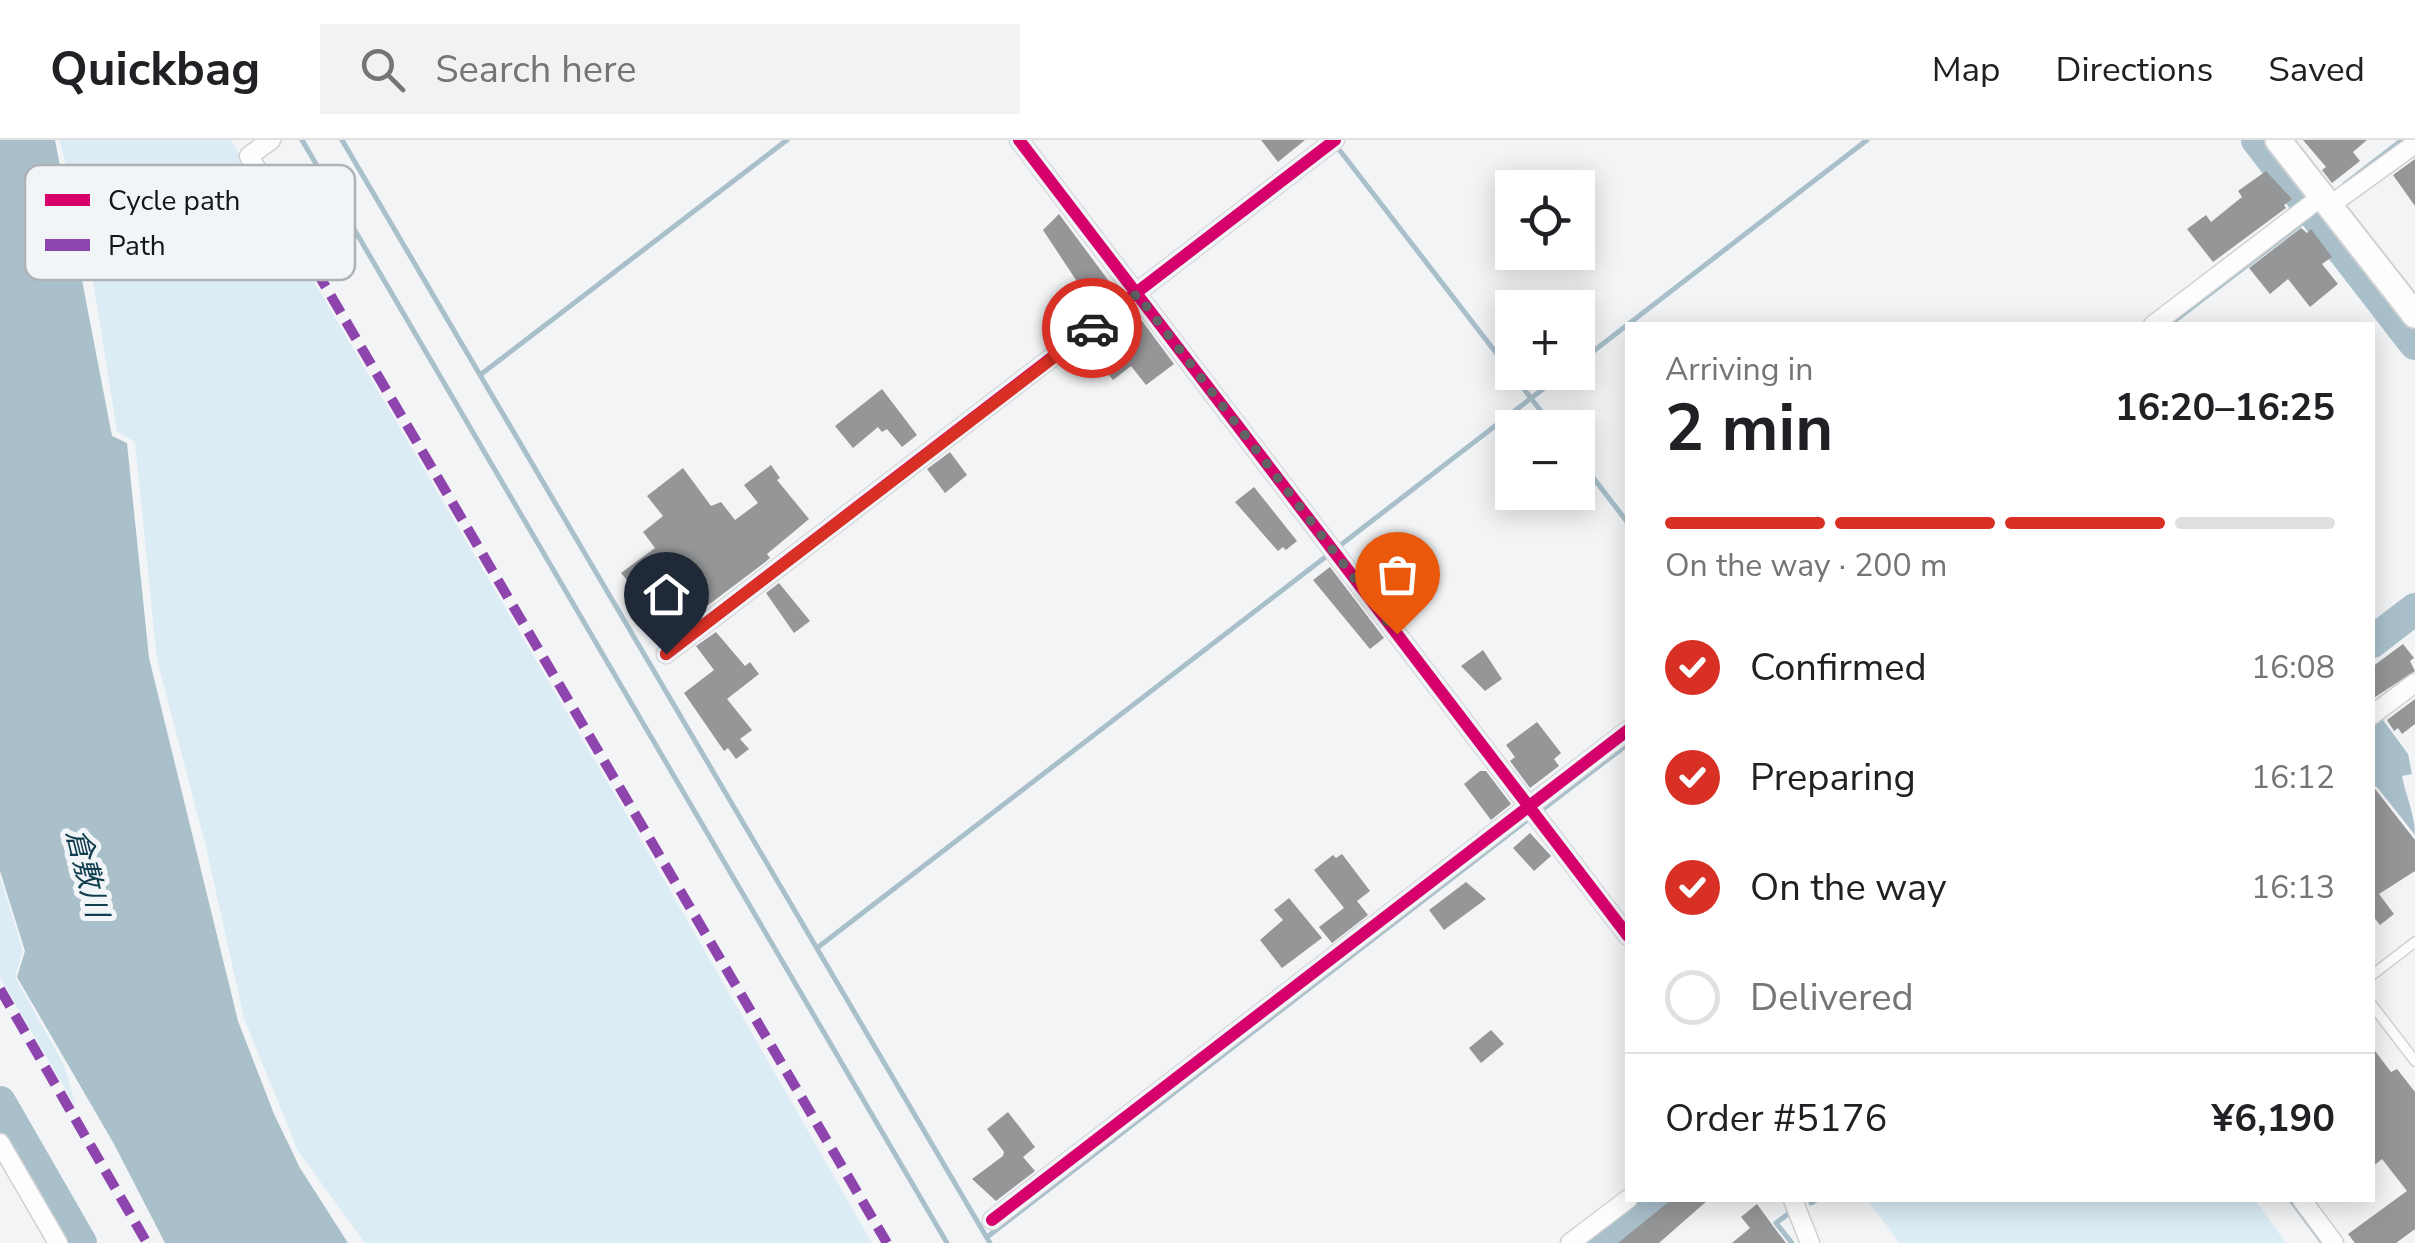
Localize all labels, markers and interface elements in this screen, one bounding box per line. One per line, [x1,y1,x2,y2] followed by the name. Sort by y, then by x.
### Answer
[320,24,1020,114] search box
[50,36,260,102] text: Quickbag
[355,42,410,97] icon: search
[435,44,637,95] text: Search here
[1932,46,2001,93] text: Map
[2056,46,2213,93] text: Directions
[2268,46,2365,93] text: Saved
[25,165,355,280] legend
[1495,170,1595,510] map controls
[1495,170,1595,270] button: locate
[108,182,240,220] text: Cycle path
[108,227,166,265] text: Path
[1042,278,1142,378] courier
[1495,290,1595,390] button: +
[1065,301,1120,356] icon: car
[1665,348,1813,391] text: Arriving in
[2115,382,2335,433] text: 16:20–16:25
[1665,384,1833,473] text: 2 min
[1495,410,1595,510] button: −
[1355,532,1440,635] pin
[1665,544,1947,587] text: On the way · 200 m
[1370,547,1425,602] icon: bag
[624,552,709,655] pin
[639,567,694,622] icon: home
[1665,640,1720,695] icon: check
[1750,642,1927,693] text: Confirmed
[2251,646,2335,689] text: 16:08
[1665,750,1720,805] icon: check
[1750,752,1916,803] text: Preparing
[2251,756,2335,799] text: 16:12
[56,824,118,925] water label: 倉敷川
[1665,860,1720,915] icon: check
[1750,862,1946,913] text: On the way
[2251,866,2335,909] text: 16:13
[1750,972,1914,1023] text: Delivered
[1665,1093,1887,1144] text: Order #5176
[2212,1093,2335,1144] text: ¥6,190

